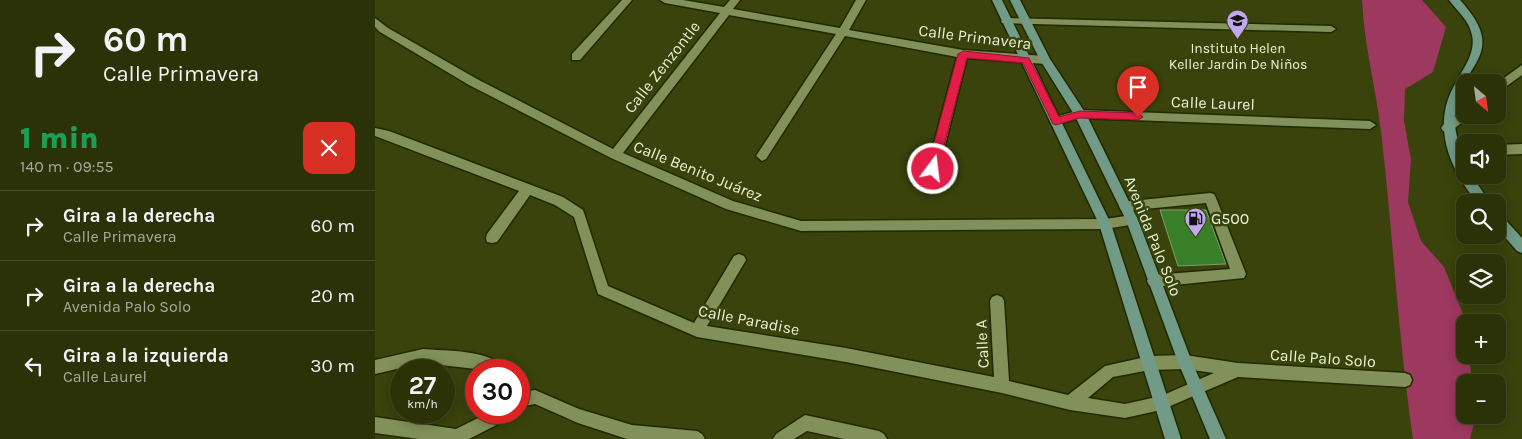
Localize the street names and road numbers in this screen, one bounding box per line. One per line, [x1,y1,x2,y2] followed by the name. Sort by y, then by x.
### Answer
[620,17,704,117] street label: Calle Zenzontle
[917,21,1033,53] street label: Calle Primavera
[1171,92,1255,114] street label: Calle Laurel
[631,136,765,206] street label: Calle Benito Juárez
[1120,173,1186,299] street label: Avenida Palo Solo
[697,301,801,339] street label: Calle Paradise
[971,319,993,369] street label: Calle A
[1270,345,1376,371] street label: Calle Palo Solo

